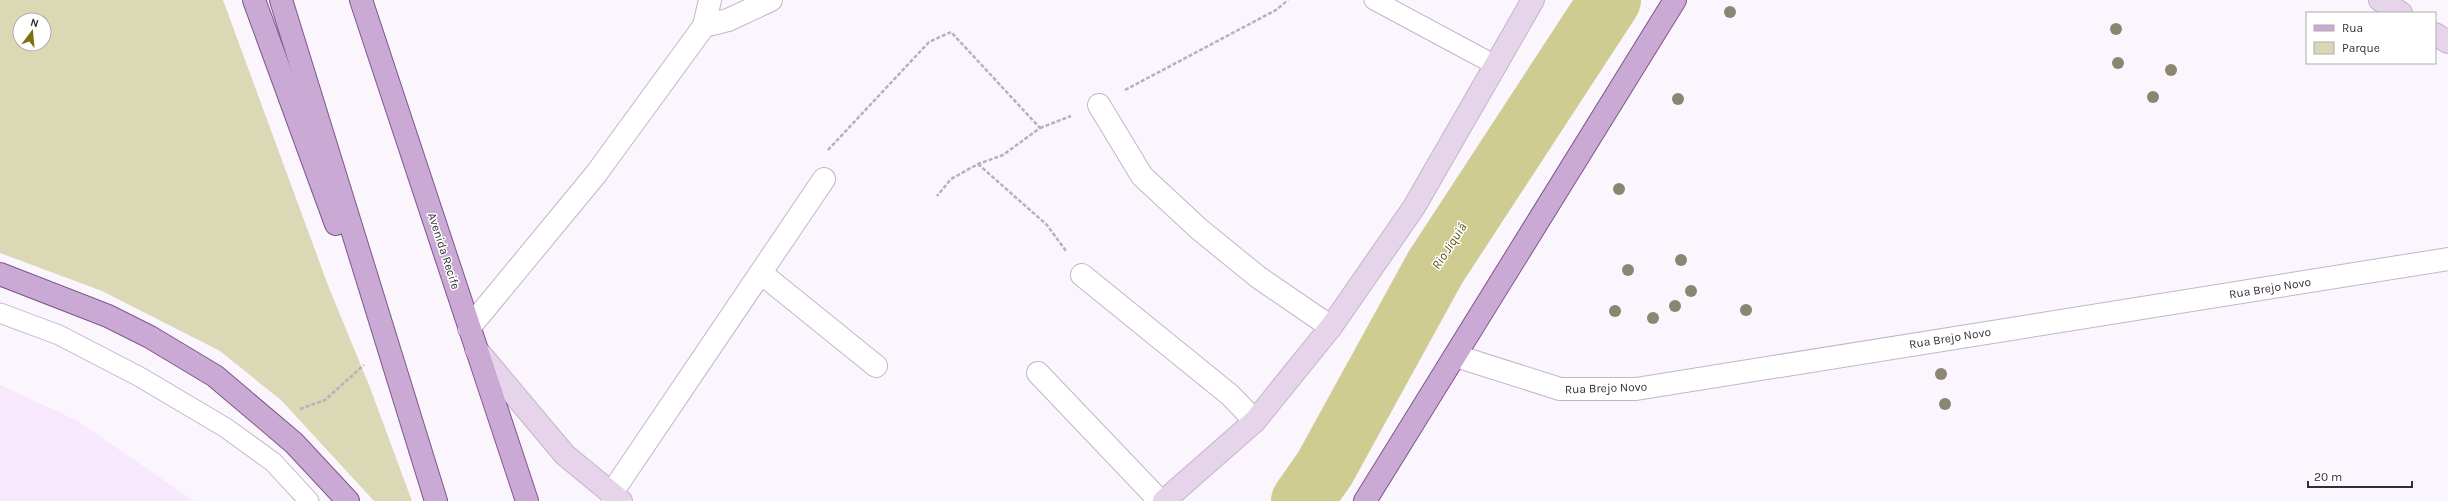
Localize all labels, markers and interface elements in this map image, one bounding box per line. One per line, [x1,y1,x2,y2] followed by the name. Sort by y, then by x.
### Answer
[12,12,52,52] north arrow
[2306,12,2436,64] legend
[29,16,40,30] text: N
[2342,21,2363,35] text: Rua
[2342,41,2380,55] text: Parque
[425,211,463,291] street label: Avenida Recife
[1429,220,1471,272] water label: Rio Jiquiá
[2228,275,2312,301] street label: Rua Brejo Novo
[1908,325,1992,351] street label: Rua Brejo Novo
[1564,380,1648,396] street label: Rua Brejo Novo
[2308,463,2412,489] scale bar
[2314,470,2342,484] text: 20 m

